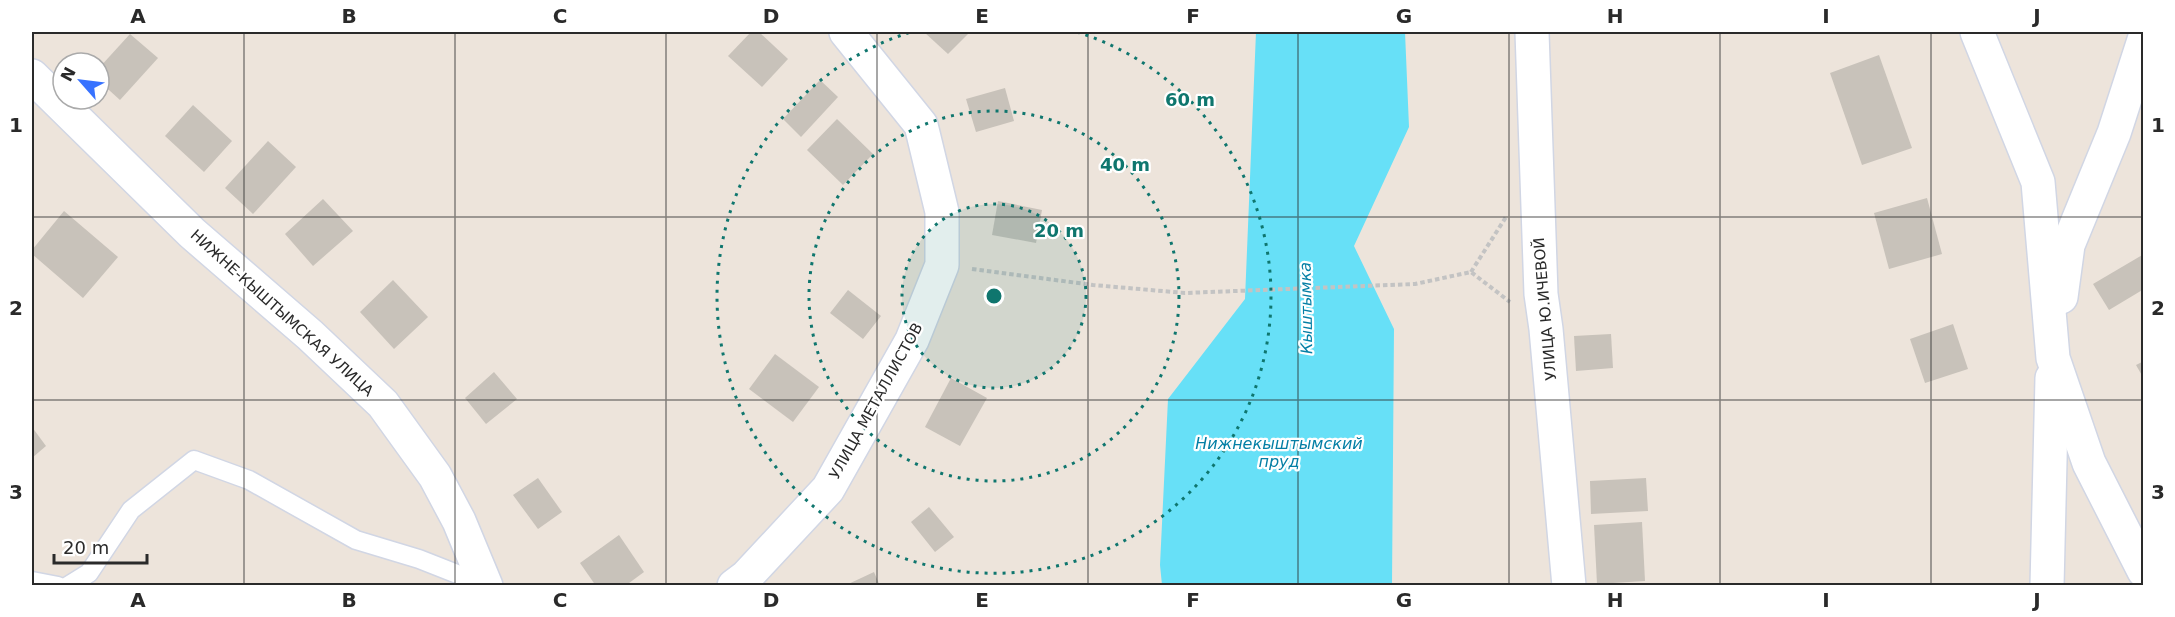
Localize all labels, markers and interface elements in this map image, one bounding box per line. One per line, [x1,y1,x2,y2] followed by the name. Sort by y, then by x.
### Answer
[130,4,146,28] text: A
[341,4,357,28] text: B
[553,4,567,28] text: C
[763,4,779,28] text: D
[975,4,989,28] text: E
[1186,4,1200,28] text: F
[1396,4,1412,28] text: G
[1607,4,1623,28] text: H
[1822,4,1830,28] text: I
[2031,4,2041,28] text: J
[51,51,111,111] north arrow
[57,64,80,85] text: N
[1165,89,1215,110] text: 60 m
[9,113,23,137] text: 1
[2151,113,2165,137] text: 1
[1100,154,1150,175] text: 40 m
[1034,220,1084,241] text: 20 m
[187,226,378,401] street label: НИЖНЕ-КЫШТЫМСКАЯ УЛИЦА
[1529,237,1560,381] street label: УЛИЦА Ю.ИЧЕВОЙ
[1296,262,1316,354] water label: Кыштымка
[984,286,1004,306] centre of rings
[9,296,23,320] text: 2
[2151,296,2165,320] text: 2
[826,320,926,482] street label: УЛИЦА МЕТАЛЛИСТОВ
[1195,434,1363,471] water label: Нижнекыштымский пруд
[9,480,23,504] text: 3
[2151,480,2165,504] text: 3
[54,527,147,565] scale bar
[63,537,109,558] text: 20 m
[130,588,146,612] text: A
[341,588,357,612] text: B
[553,588,567,612] text: C
[763,588,779,612] text: D
[975,588,989,612] text: E
[1186,588,1200,612] text: F
[1396,588,1412,612] text: G
[1607,588,1623,612] text: H
[1822,588,1830,612] text: I
[2031,588,2041,612] text: J

